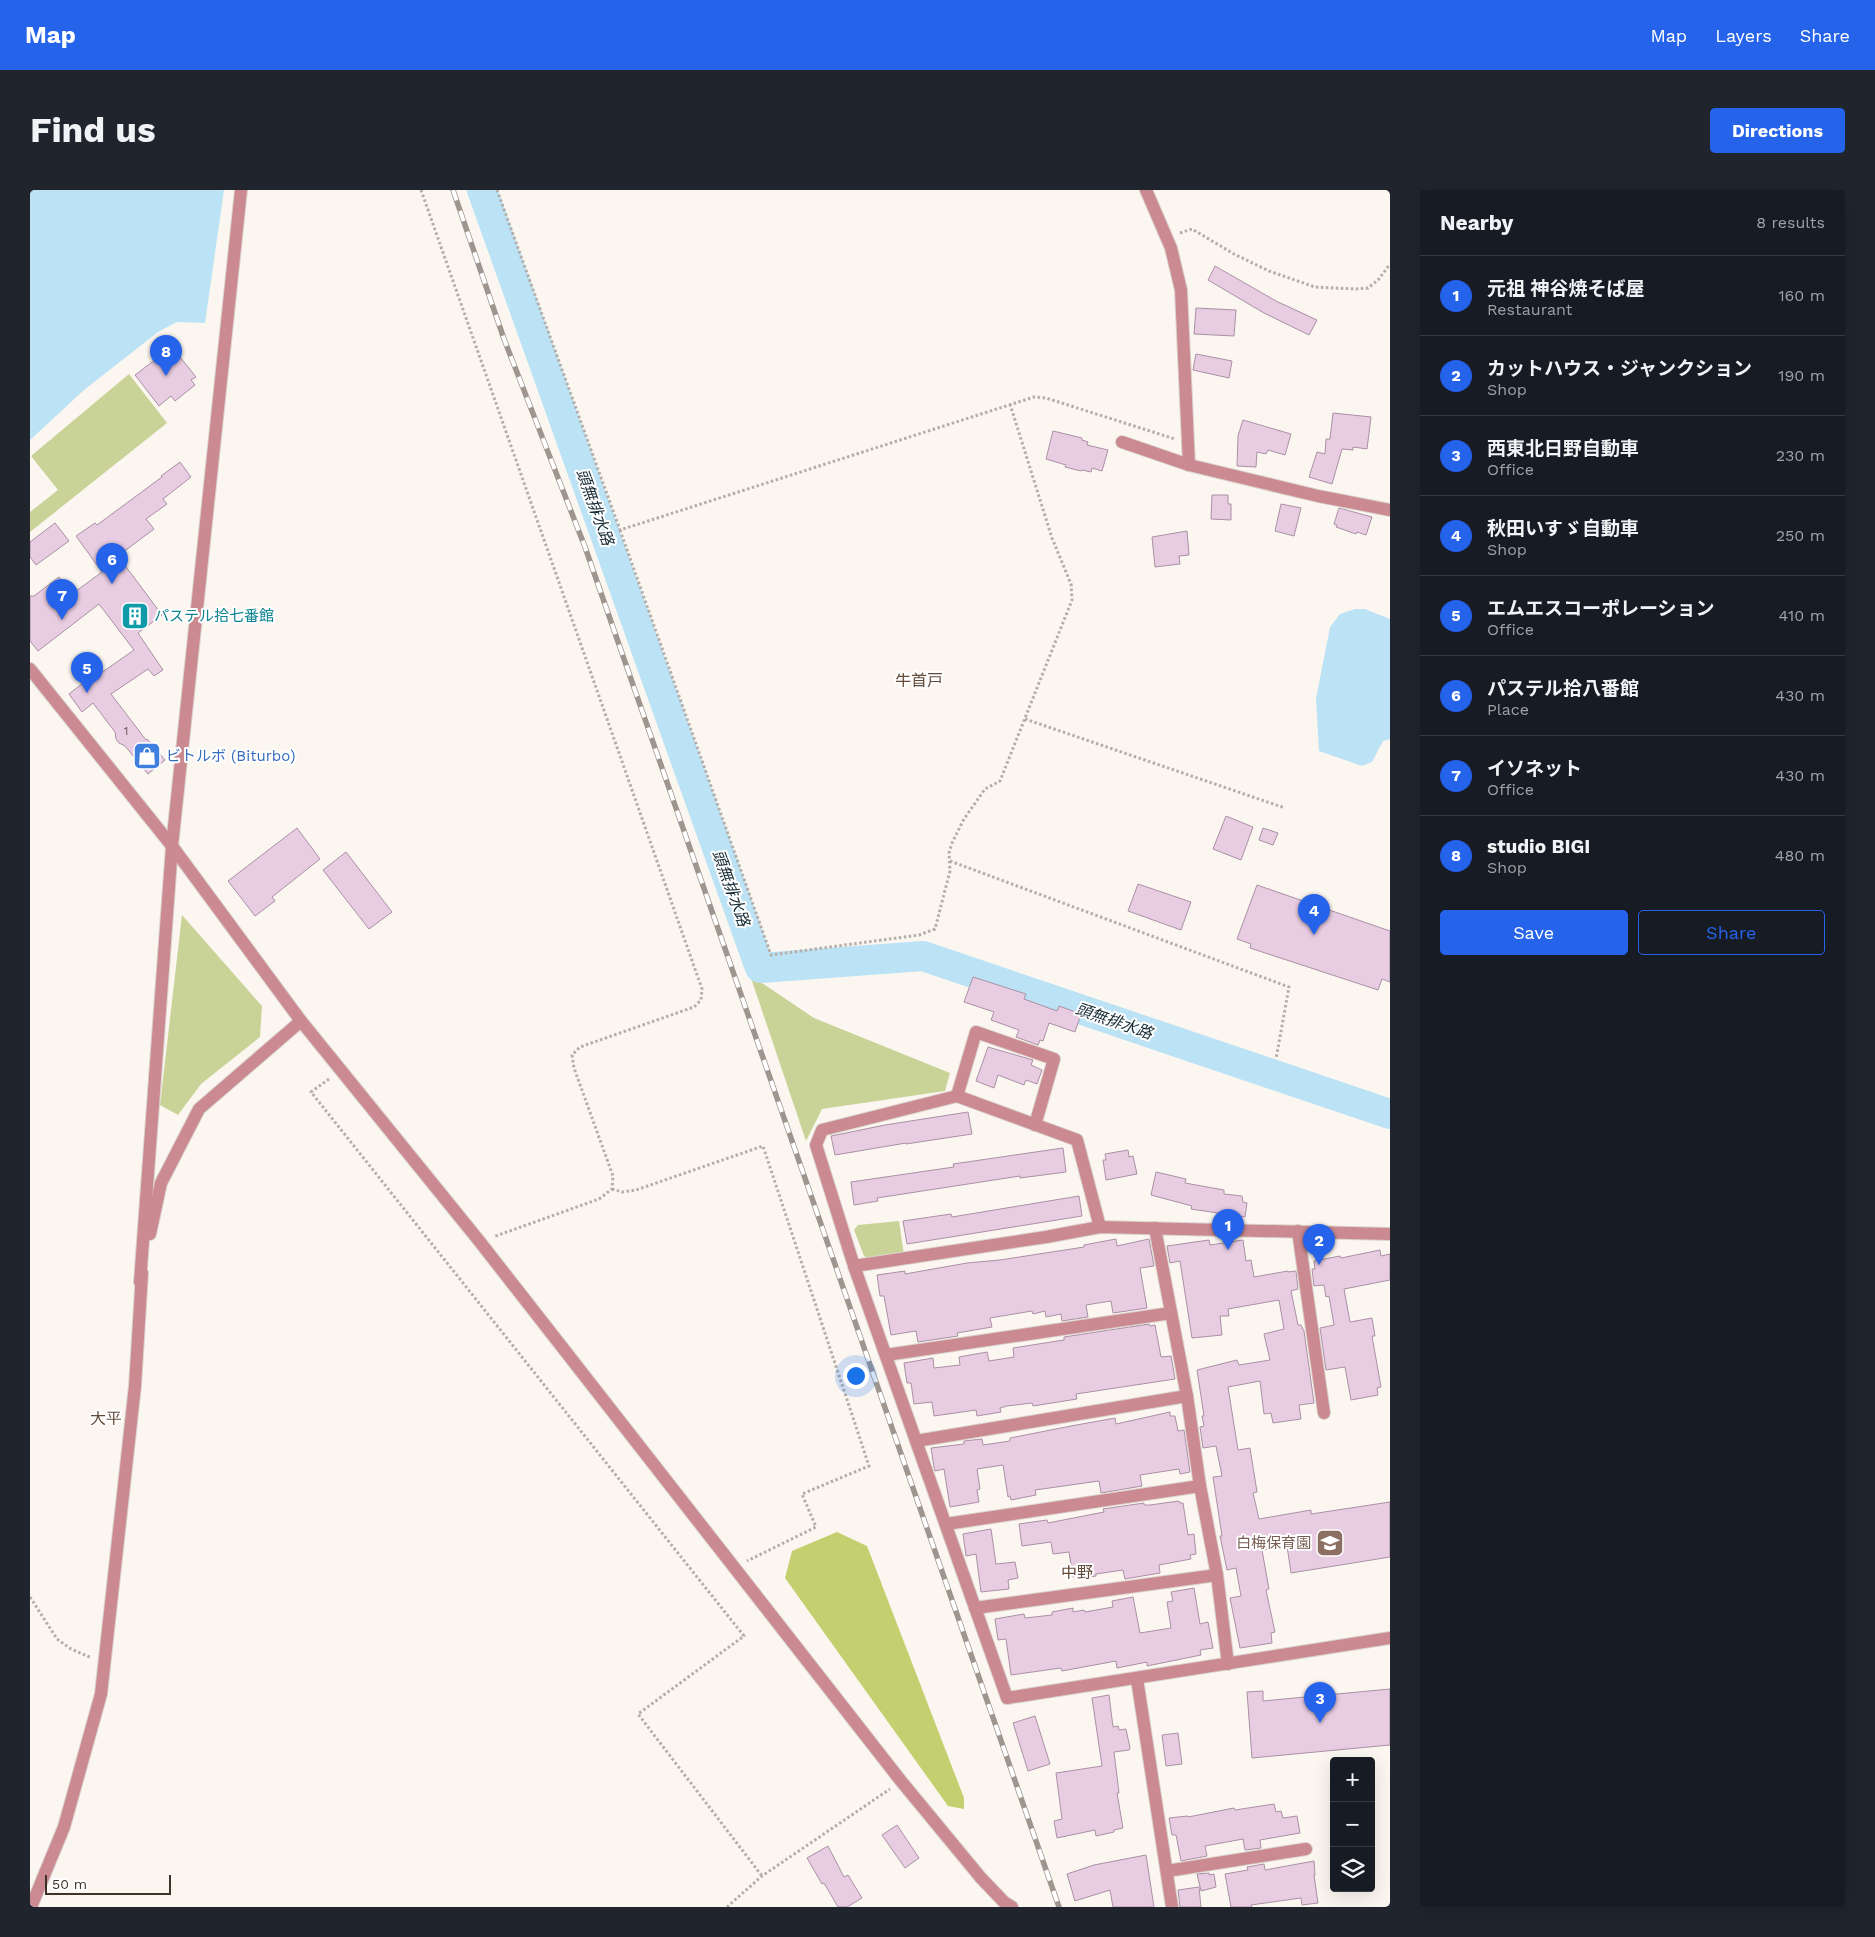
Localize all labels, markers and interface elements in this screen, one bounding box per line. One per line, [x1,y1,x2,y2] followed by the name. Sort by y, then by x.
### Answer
[25,21,76,49] text: Map
[1650,25,1687,46] text: Map
[1715,25,1772,46] text: Layers
[1800,25,1850,46] text: Share
[1710,108,1845,153] button: Directions
[30,109,156,151] text: Find us
[1440,210,1513,235] text: Nearby
[1756,213,1825,232] text: 8 results
[1487,277,1644,300] text: 元祖 神谷焼そば屋
[1453,286,1459,305] text: 1
[1778,286,1825,305] text: 160 m
[1487,300,1573,319] text: Restaurant
[150,335,182,376] pin: 8
[1487,357,1752,380] text: カットハウス・ジャンクション
[1451,366,1461,385] text: 2
[1778,366,1825,385] text: 190 m
[1487,380,1527,399] text: Shop
[1487,437,1639,460] text: 西東北日野自動車
[1451,446,1461,465] text: 3
[1776,446,1825,465] text: 230 m
[1487,460,1534,479] text: Office
[572,466,618,550] water label: 頭無排水路
[1487,517,1639,540] text: 秋田いすゞ自動車
[1451,526,1461,545] text: 4
[1776,526,1825,545] text: 250 m
[1487,540,1527,559] text: Shop
[96,543,128,584] pin: 6
[46,579,78,620] pin: 7
[1487,597,1715,620] text: エムエスコーポレーション
[120,601,150,631] building icon: パステル拾七番館
[1451,606,1461,625] text: 5
[1779,606,1825,625] text: 410 m
[154,607,274,625] place label: パステル拾七番館
[1487,620,1534,639] text: Office
[71,652,103,693] pin: 5
[895,671,943,690] district label: 牛首戸
[1487,677,1639,700] text: パステル拾八番館
[1451,686,1461,705] text: 6
[1775,686,1825,705] text: 430 m
[1487,700,1529,719] text: Place
[124,724,128,738] house number: 1
[132,741,162,771] shop icon: ビトルボ (Biturbo)
[166,747,295,765] place label: ビトルボ (Biturbo)
[1487,757,1582,780] text: イソネット
[1451,766,1461,785] text: 7
[1775,766,1825,785] text: 430 m
[1487,780,1534,799] text: Office
[1487,835,1590,858] text: studio BIGI
[1451,846,1461,865] text: 8
[1775,846,1825,865] text: 480 m
[708,847,754,931] water label: 頭無排水路
[1487,858,1527,877] text: Shop
[1298,894,1330,935] pin: 4
[1440,910,1628,955] button: Save
[1638,910,1825,955] button: Share
[1073,999,1157,1044] water label: 頭無排水路
[1212,1209,1244,1250] pin: 1
[1303,1224,1335,1265] pin: 2
[843,1363,869,1389] your location
[90,1409,122,1428] district label: 大平
[1315,1528,1345,1558] school or university icon: 白梅保育園
[1236,1534,1311,1552] place label: 白梅保育園
[1061,1563,1093,1582] district label: 中野
[1304,1682,1336,1723] pin: 3
[1330,1757,1375,1892] map controls
[1330,1757,1375,1802] button: +
[1330,1802,1375,1847] button: −
[1330,1847,1375,1892] button: layers
[45,1872,171,1895] scale bar
[52,1876,87,1892] text: 50 m

